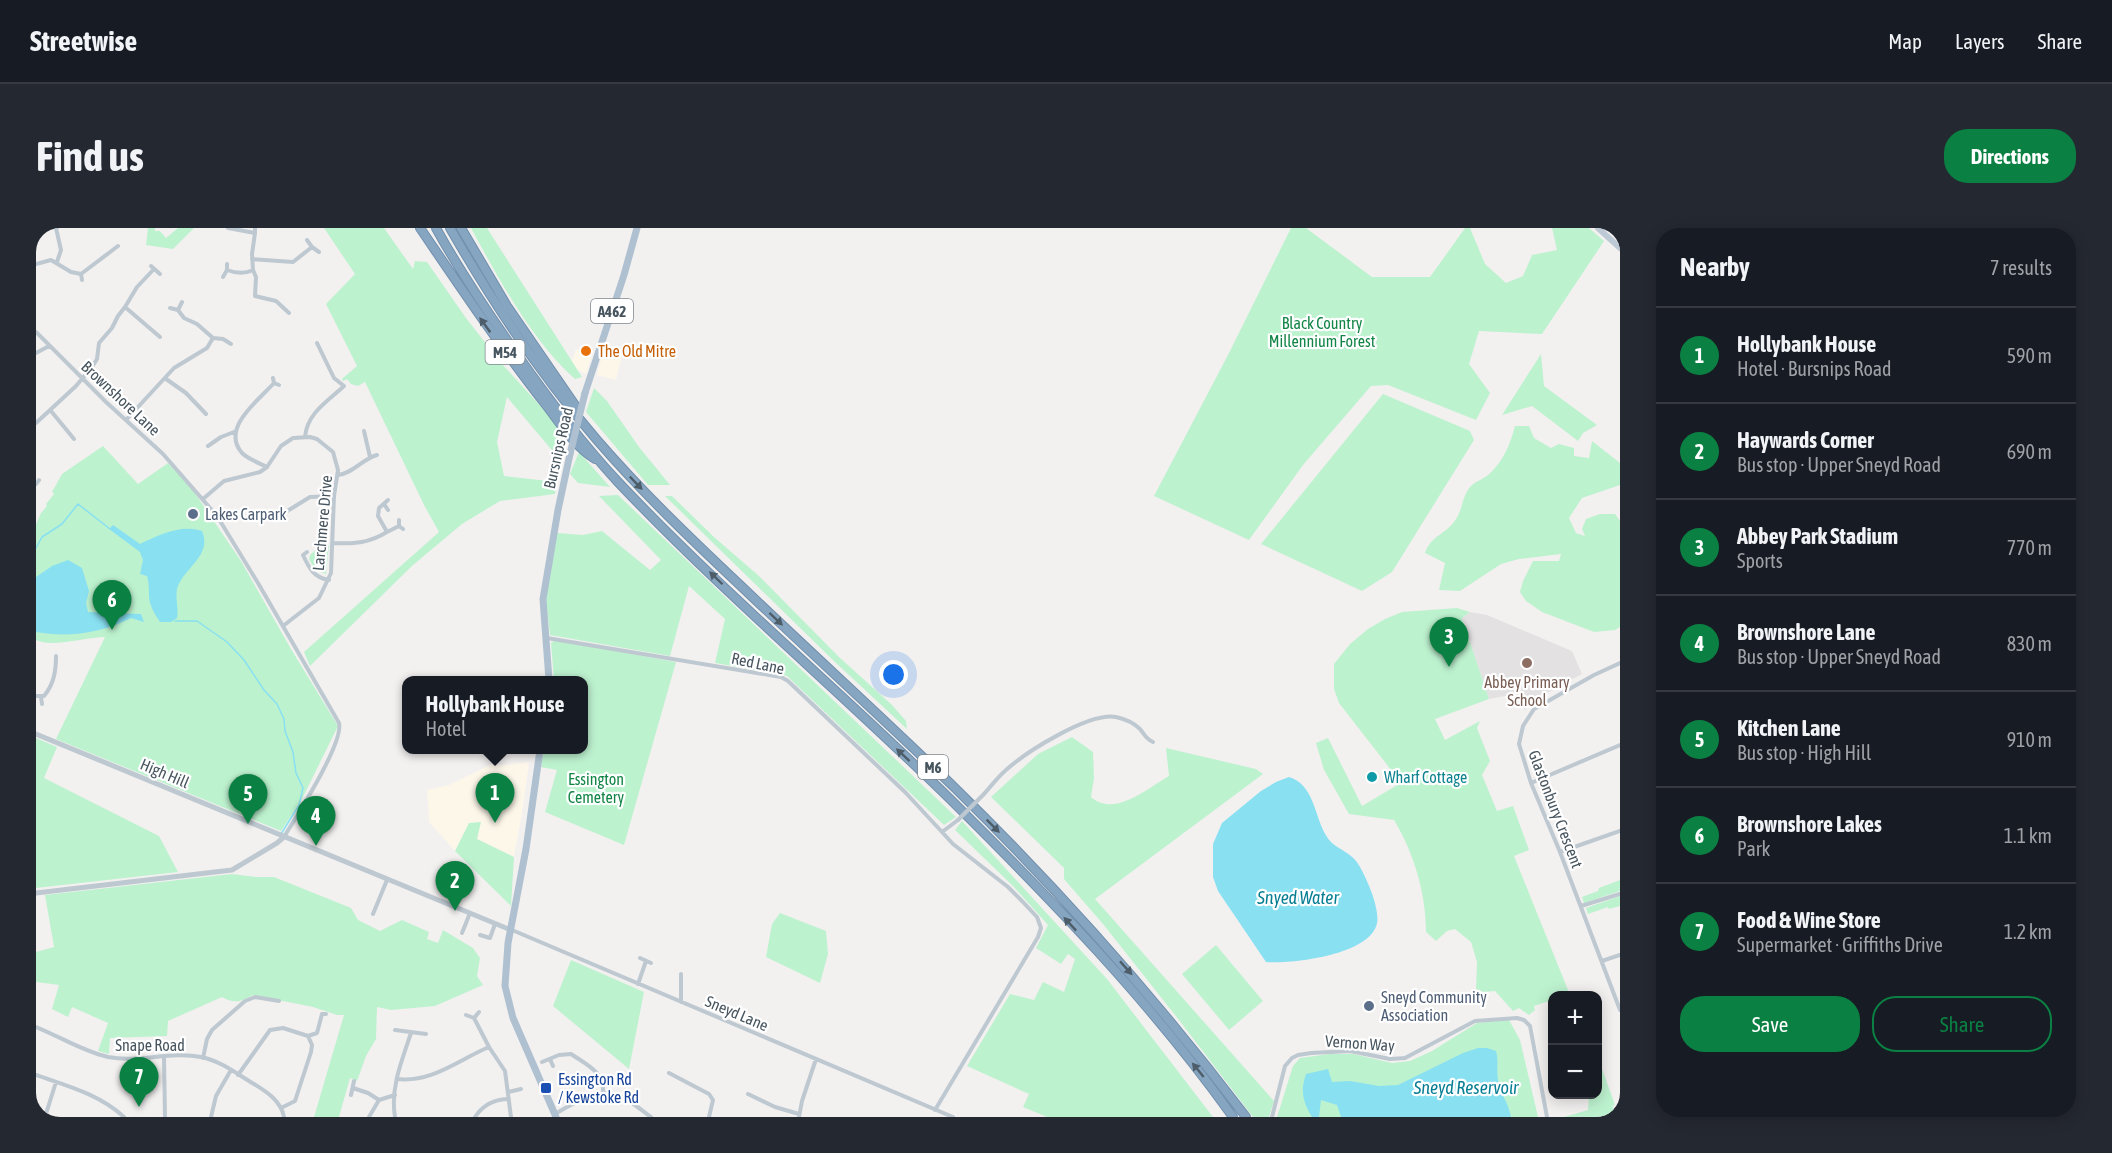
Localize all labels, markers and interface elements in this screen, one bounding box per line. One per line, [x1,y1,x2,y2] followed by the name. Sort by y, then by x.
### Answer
[30,25,137,57] text: Streetwise
[1888,29,1922,53] text: Map
[1955,29,2005,53] text: Layers
[2038,29,2082,53] text: Share
[1944,129,2076,183] button: Directions
[36,132,144,180] text: Find us
[1680,252,1750,282] text: Nearby
[1990,256,2052,279] text: 7 results
[591,299,633,323] road number: A462
[1269,314,1376,350] park label: Black Country Millennium Forest
[479,317,491,333] one-way arrow
[1737,331,1876,357] text: Hollybank House
[486,340,524,364] road number: M54
[598,342,676,360] place label: The Old Mitre
[579,344,593,358] marker: The Old Mitre
[1695,344,1704,367] text: 1
[2007,344,2052,367] text: 590 m
[78,357,164,439] street label: Brownshore Lane
[1737,357,1892,380] text: Hotel · Bursnips Road
[540,405,577,491] street label: Bursnips Road
[1737,427,1874,453] text: Haywards Corner
[1695,440,1704,463] text: 2
[2007,440,2052,463] text: 690 m
[1737,453,1941,476] text: Bus stop · Upper Sneyd Road
[309,474,335,572] street label: Larchmere Drive
[629,475,643,490] one-way arrow
[205,505,287,524] place label: Lakes Carpark
[186,507,200,521] marker: Lakes Carpark
[1737,523,1898,549] text: Abbey Park Stadium
[1695,536,1704,559] text: 3
[2007,536,2052,559] text: 770 m
[1737,549,1783,572] text: Sports
[708,571,723,585] one-way arrow
[92,580,132,630] pin: 6
[768,612,783,626] one-way arrow
[1430,618,1468,667] pin: 3
[1737,619,1876,645] text: Brownshore Lane
[1695,632,1704,655] text: 4
[2007,632,2052,655] text: 830 m
[1737,645,1941,668] text: Bus stop · Upper Sneyd Road
[730,649,786,677] street label: Red Lane
[1520,656,1534,670] marker: Abbey Primary School
[879,660,908,689] your location
[1484,673,1570,709] place label: Abbey Primary School
[402,676,588,754] popup
[425,691,565,717] text: Hollybank House
[1737,715,1841,741] text: Kitchen Lane
[425,717,466,740] text: Hotel
[1695,728,1704,751] text: 5
[2007,728,2052,751] text: 910 m
[1737,741,1871,764] text: Bus stop · High Hill
[1524,748,1587,871] street label: Glastonbury Crescent
[896,749,910,763] one-way arrow
[137,755,193,793] street label: High Hill
[918,755,948,779] road number: M6
[1384,768,1467,787] place label: Wharf Cottage
[568,770,625,807] park label: Essington Cemetery
[1365,770,1379,784] marker: Wharf Cottage
[228,774,268,824] pin: 5
[476,774,514,823] pin: 1
[296,796,336,846] pin: 4
[1737,811,1882,837] text: Brownshore Lakes
[985,819,1000,833] one-way arrow
[1695,824,1704,847] text: 6
[2004,824,2052,847] text: 1.1 km
[1737,837,1770,860] text: Park
[436,862,474,911] pin: 2
[1256,887,1340,908] water label: Snyed Water
[1737,907,1881,933] text: Food & Wine Store
[1063,916,1077,931] one-way arrow
[1695,920,1704,943] text: 7
[2004,920,2052,943] text: 1.2 km
[1737,933,1943,956] text: Supermarket · Griffiths Drive
[1119,960,1132,975] one-way arrow
[1381,988,1487,1024] place label: Sneyd Community Association
[1548,991,1602,1099] map controls
[1548,991,1602,1045] button: +
[703,992,771,1035] street label: Sneyd Lane
[1680,996,1860,1052] button: Save
[1872,996,2052,1052] button: Share
[1362,999,1376,1013] marker: Sneyd Community Association
[1325,1032,1396,1055] street label: Vernon Way
[115,1036,185,1055] street label: Snape Road
[1548,1045,1602,1099] button: −
[120,1058,158,1107] pin: 7
[1192,1063,1205,1078] one-way arrow
[558,1070,639,1106] place label: Essington Rd / Kewstoke Rd
[1413,1077,1519,1098] water label: Sneyd Reservoir
[539,1081,553,1095] marker: Essington Rd / Kewstoke Rd

